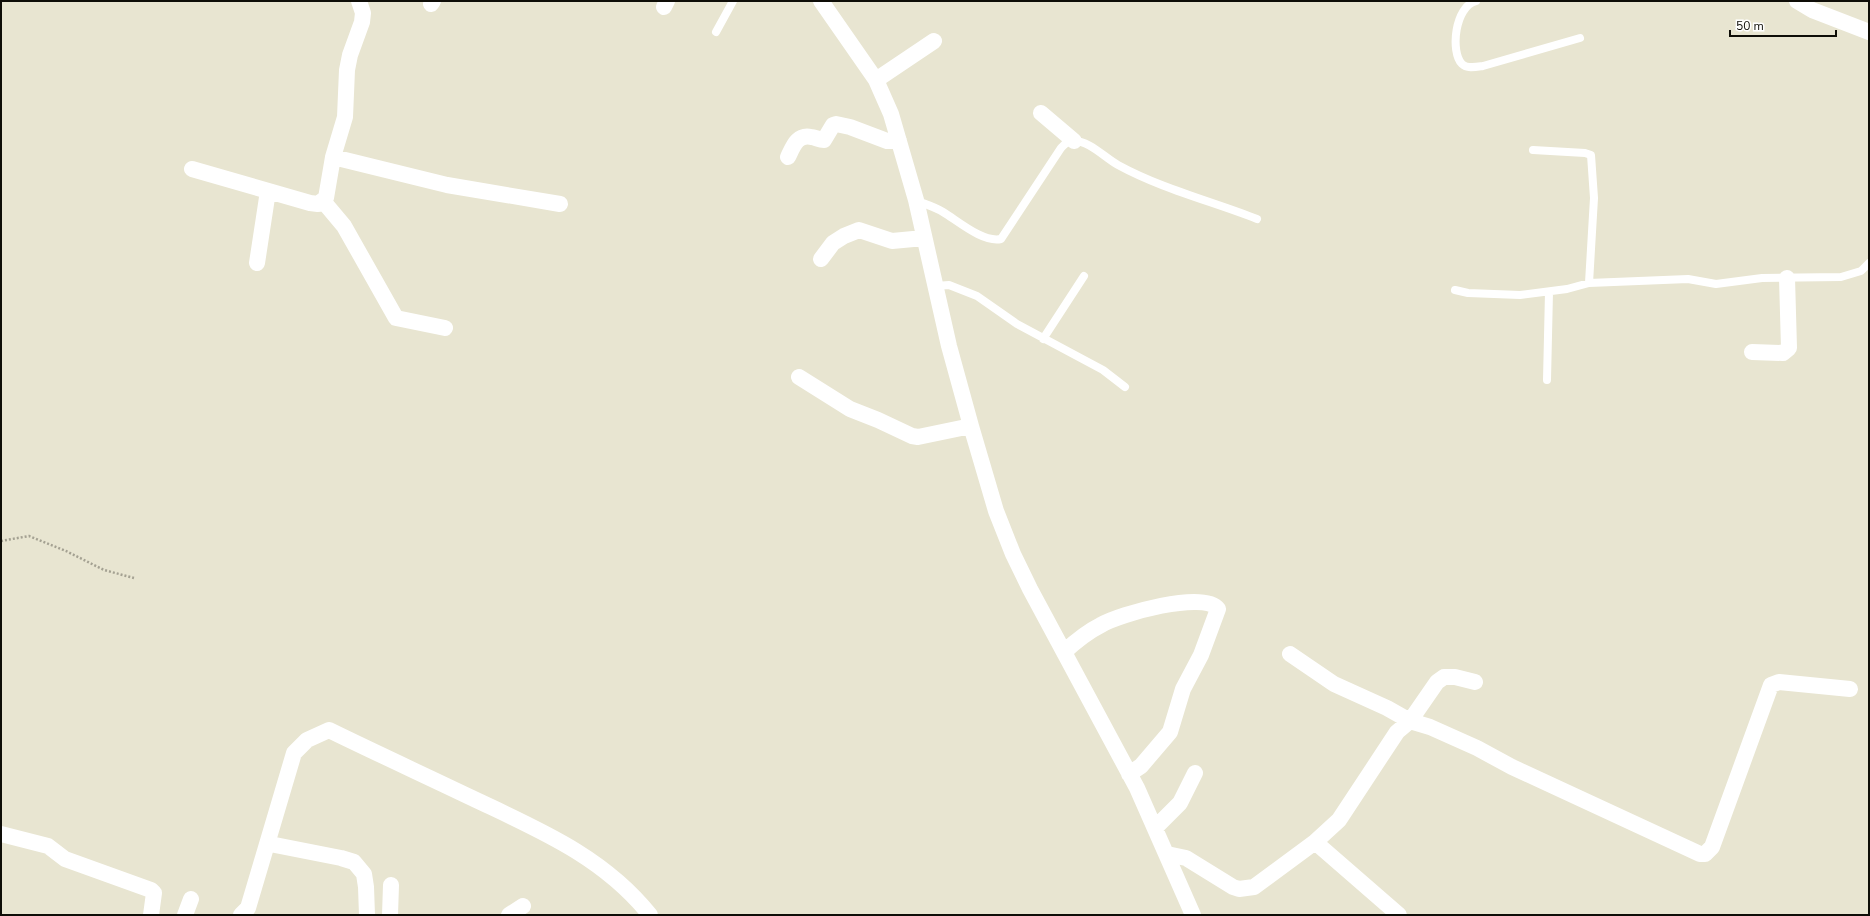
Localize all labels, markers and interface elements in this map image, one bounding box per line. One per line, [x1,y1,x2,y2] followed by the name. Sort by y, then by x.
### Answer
[1730,12,1836,38] scale bar
[1736,18,1764,34] text: 50 m

